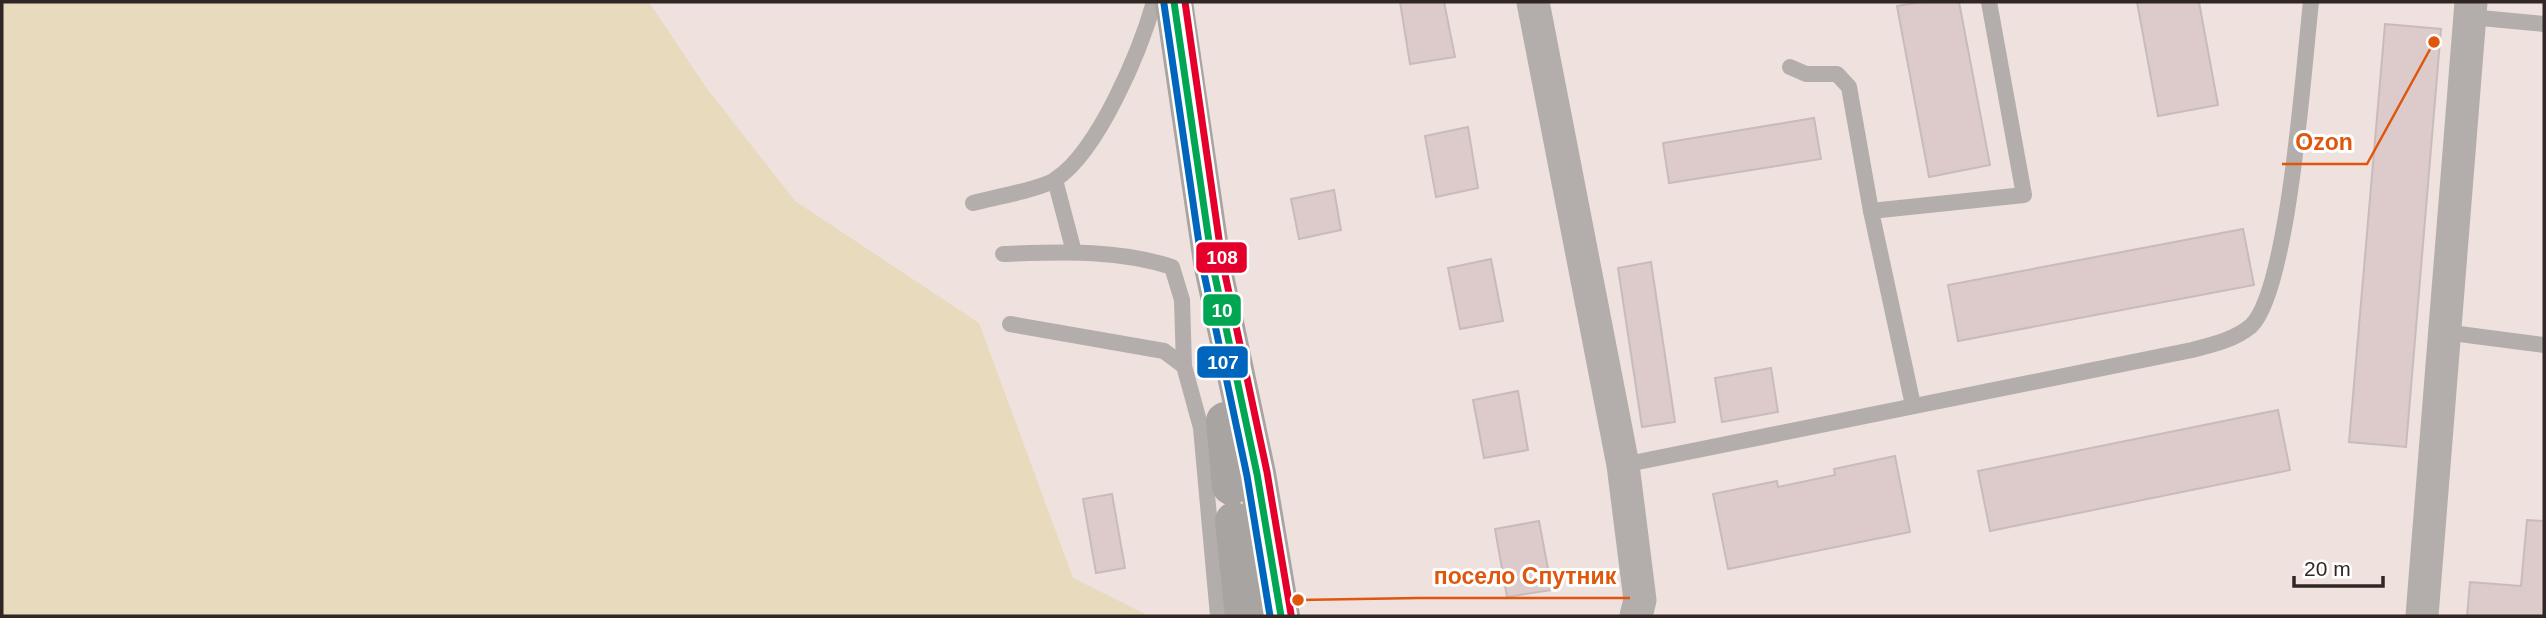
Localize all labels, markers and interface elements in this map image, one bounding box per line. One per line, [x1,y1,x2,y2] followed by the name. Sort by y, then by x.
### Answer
[2282,120,2367,164] callout: Ozon
[2295,129,2353,155] text: Ozon
[1195,241,1248,274] line badge: 108
[1206,247,1238,268] text: 108
[1202,293,1242,327] line badge: 10
[1211,300,1233,321] text: 10
[1196,345,1249,379] line badge: 107
[1207,352,1239,373] text: 107
[2294,544,2383,588] scale bar
[1419,554,1630,598] callout: посело Спутник
[2304,557,2351,580] text: 20 m
[1434,563,1617,589] text: посело Спутник

